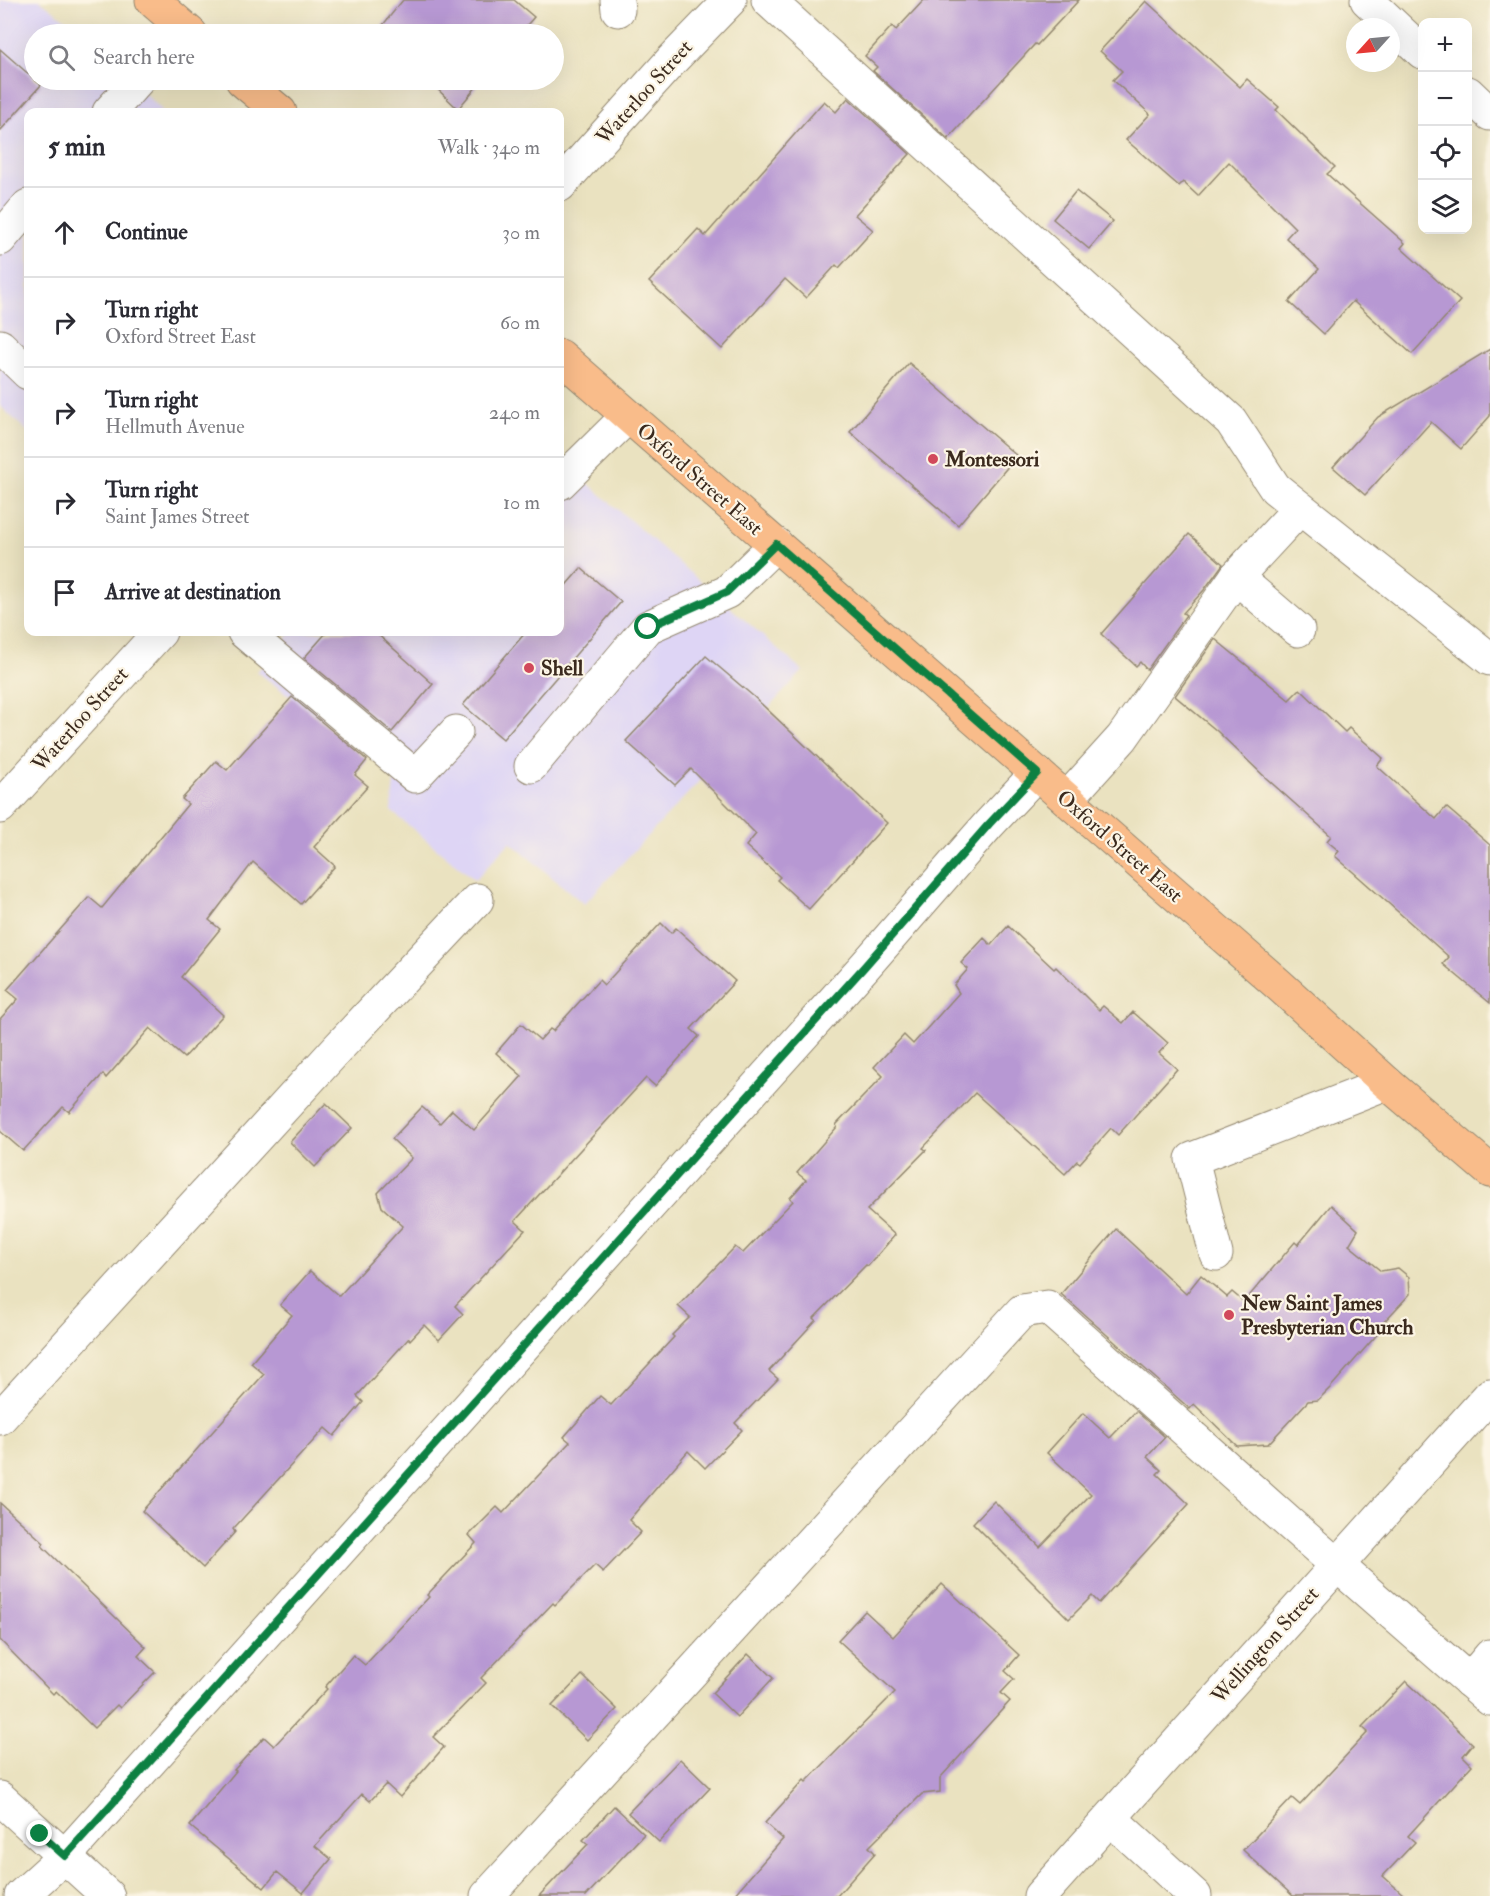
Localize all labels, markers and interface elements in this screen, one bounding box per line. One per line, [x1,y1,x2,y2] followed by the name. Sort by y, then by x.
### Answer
[1346,18,1400,72] north arrow
[1418,18,1472,234] map controls
[1418,18,1472,72] button: +
[24,24,564,90] search box
[590,34,699,151] street label: Waterloo Street
[45,41,78,74] icon: search
[93,43,195,71] text: Search here
[1418,72,1472,126] button: −
[1418,126,1472,180] button: locate
[48,131,105,163] text: 5 min
[438,135,540,160] text: Walk · 340 m
[1418,180,1472,234] button: layers
[48,216,81,249] icon: ahead
[105,218,188,246] text: Continue
[502,220,540,245] text: 30 m
[105,296,198,324] text: Turn right
[48,306,81,339] icon: right
[500,310,540,335] text: 60 m
[105,324,256,349] text: Oxford Street East
[105,386,198,414] text: Turn right
[48,396,81,429] icon: right
[489,400,540,425] text: 240 m
[105,414,245,439] text: Hellmuth Avenue
[631,417,768,542] street label: Oxford Street East
[944,446,1040,473] place label: Montessori
[926,452,940,466] marker: Montessori
[105,476,198,504] text: Turn right
[48,486,81,519] icon: right
[503,490,540,515] text: 10 m
[105,504,250,529] text: Saint James Street
[48,576,81,609] icon: arrive
[105,578,281,606] text: Arrive at destination
[634,613,660,639] route start
[541,655,584,682] place label: Shell
[26,661,135,778] street label: Waterloo Street
[522,661,536,675] marker: Shell
[1051,784,1188,909] street label: Oxford Street East
[1240,1290,1413,1341] place label: New Saint James Presbyterian Church
[1222,1308,1236,1322] marker: New Saint James Presbyterian Church
[1205,1581,1325,1710] street label: Wellington Street
[26,1820,52,1846] route end

